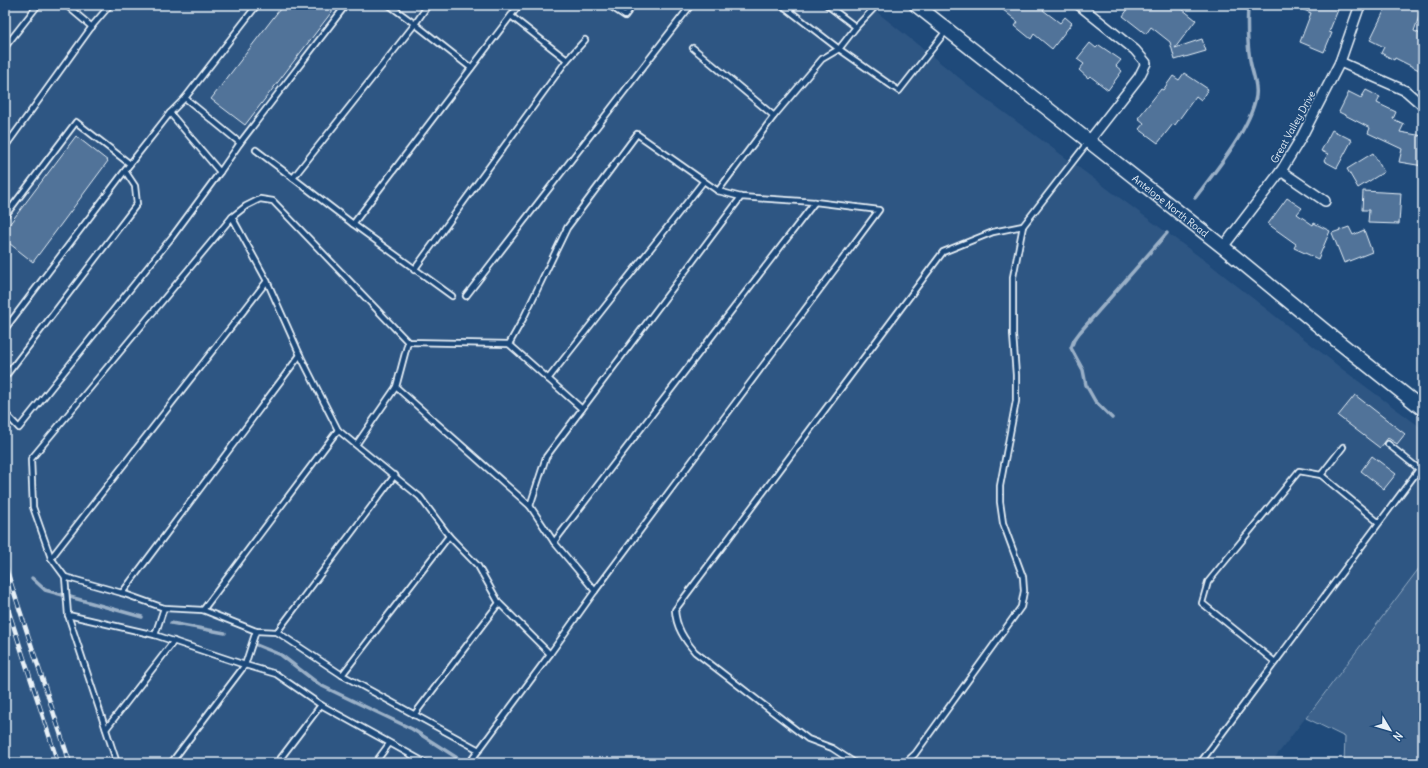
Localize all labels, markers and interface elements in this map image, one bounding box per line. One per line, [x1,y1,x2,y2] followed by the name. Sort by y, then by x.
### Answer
[1268,88,1318,166] street label: Great Valley Drive
[1130,171,1211,240] street label: Antelope North Road
[1370,710,1410,750] north arrow
[1390,729,1406,743] text: N

